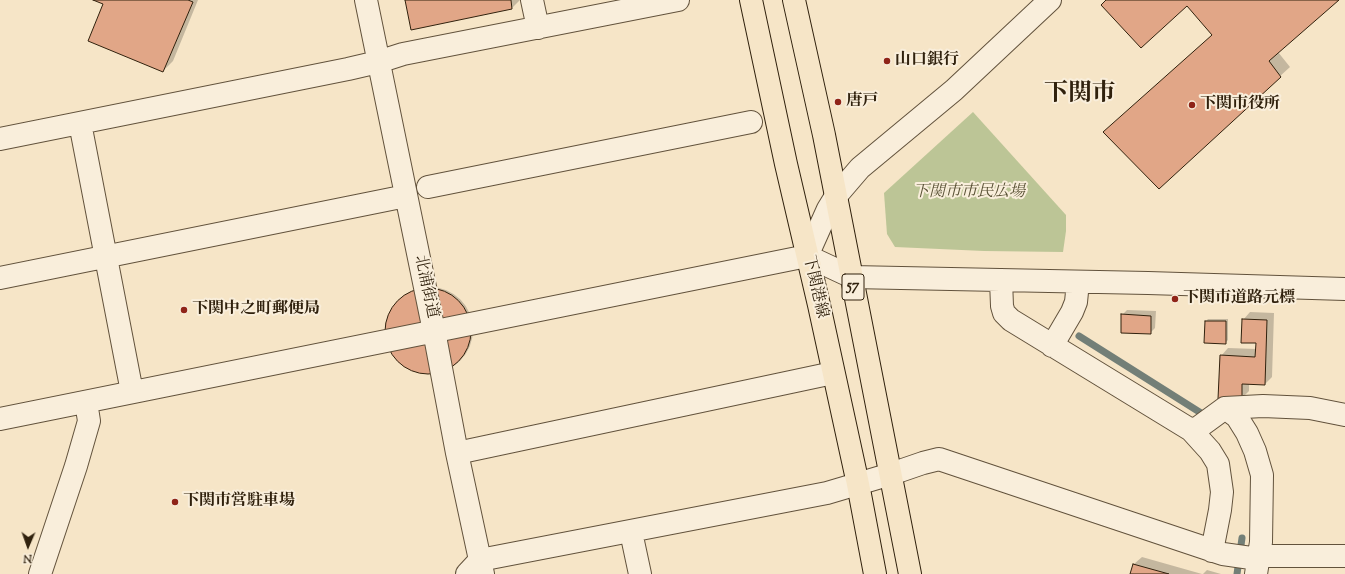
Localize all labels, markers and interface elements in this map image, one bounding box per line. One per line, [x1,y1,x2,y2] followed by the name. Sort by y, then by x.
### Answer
[895,51,959,71] place label: 山口銀行
[882,56,892,66] marker: 山口銀行
[1044,82,1116,110] district label: 下関市
[846,92,878,112] place label: 唐戸
[1200,95,1280,115] place label: 下関市役所
[833,97,843,107] marker: 唐戸
[1187,100,1197,110] marker: 下関市役所
[913,183,1025,203] park label: 下関市市民広場
[409,254,441,320] street label: 北浦街道
[797,254,831,320] street label: 下関港線
[842,274,864,300] road number: 57
[1183,289,1295,309] place label: 下関市道路元標
[1170,294,1180,304] marker: 下関市道路元標
[192,300,320,320] place label: 下関中之町郵便局
[179,305,189,315] marker: 下関中之町郵便局
[183,492,295,512] place label: 下関市営駐車場
[170,497,180,507] marker: 下関市営駐車場
[8,526,48,566] north arrow
[23,550,32,566] text: N

